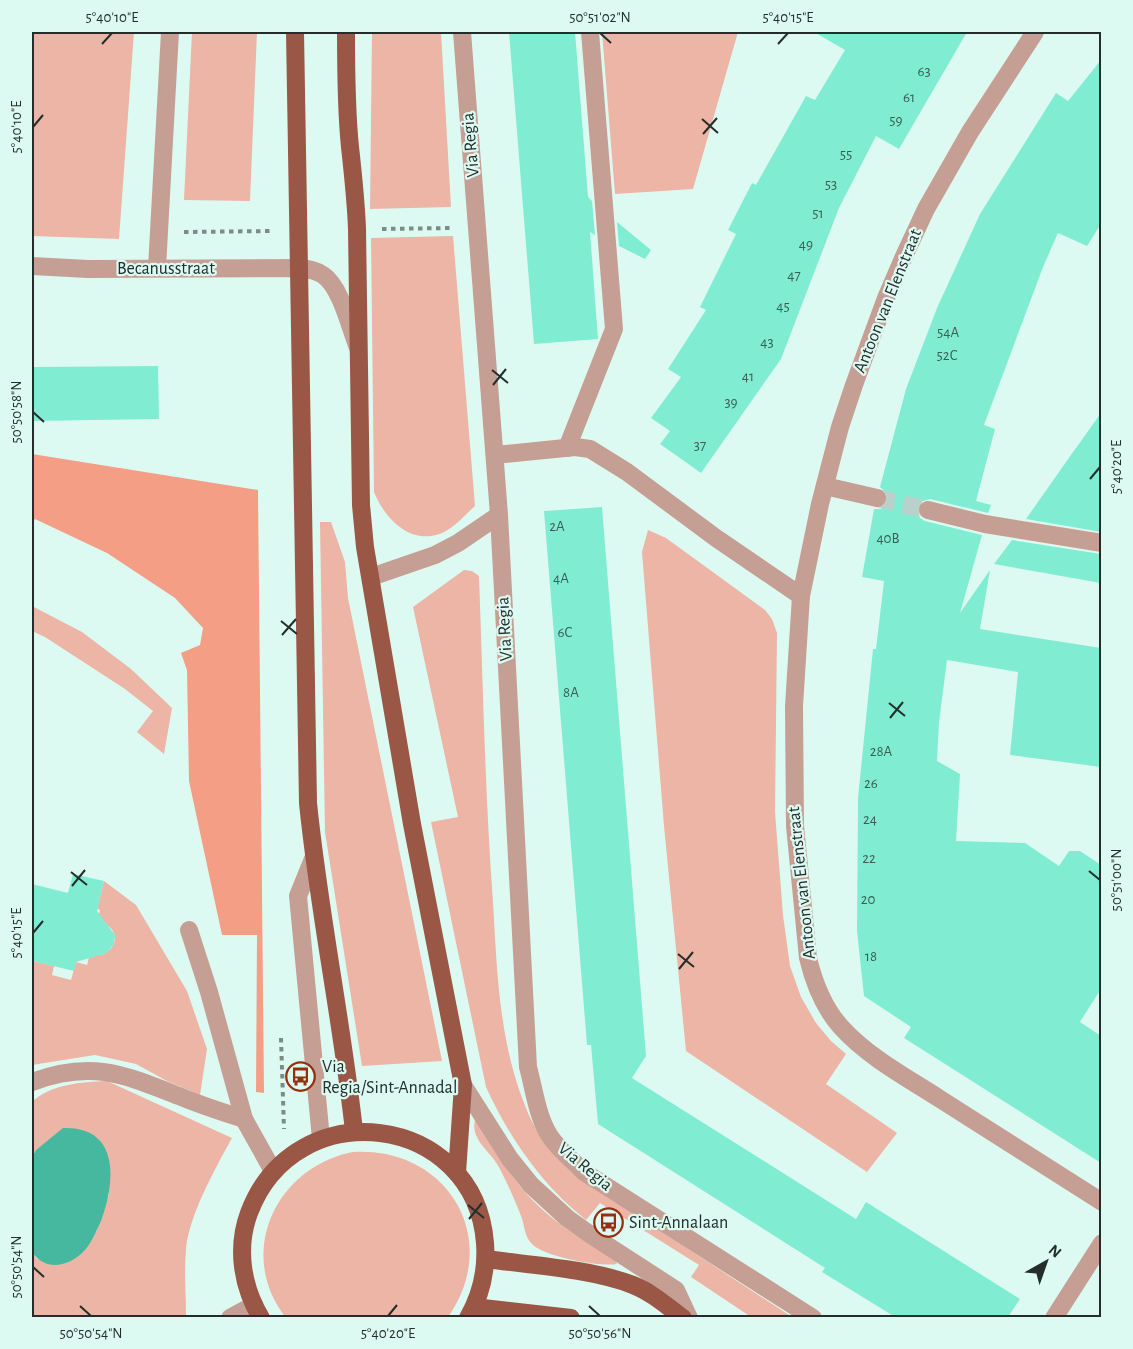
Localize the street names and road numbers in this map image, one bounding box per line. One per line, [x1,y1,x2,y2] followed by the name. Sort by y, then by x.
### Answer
[459,112,483,178] street label: Via Regia
[851,226,925,376] street label: Antoon van Elenstraat
[117,260,215,278] street label: Becanusstraat
[494,596,516,662] street label: Via Regia
[785,805,819,960] street label: Antoon van Elenstraat
[554,1139,616,1195] street label: Via Regia

